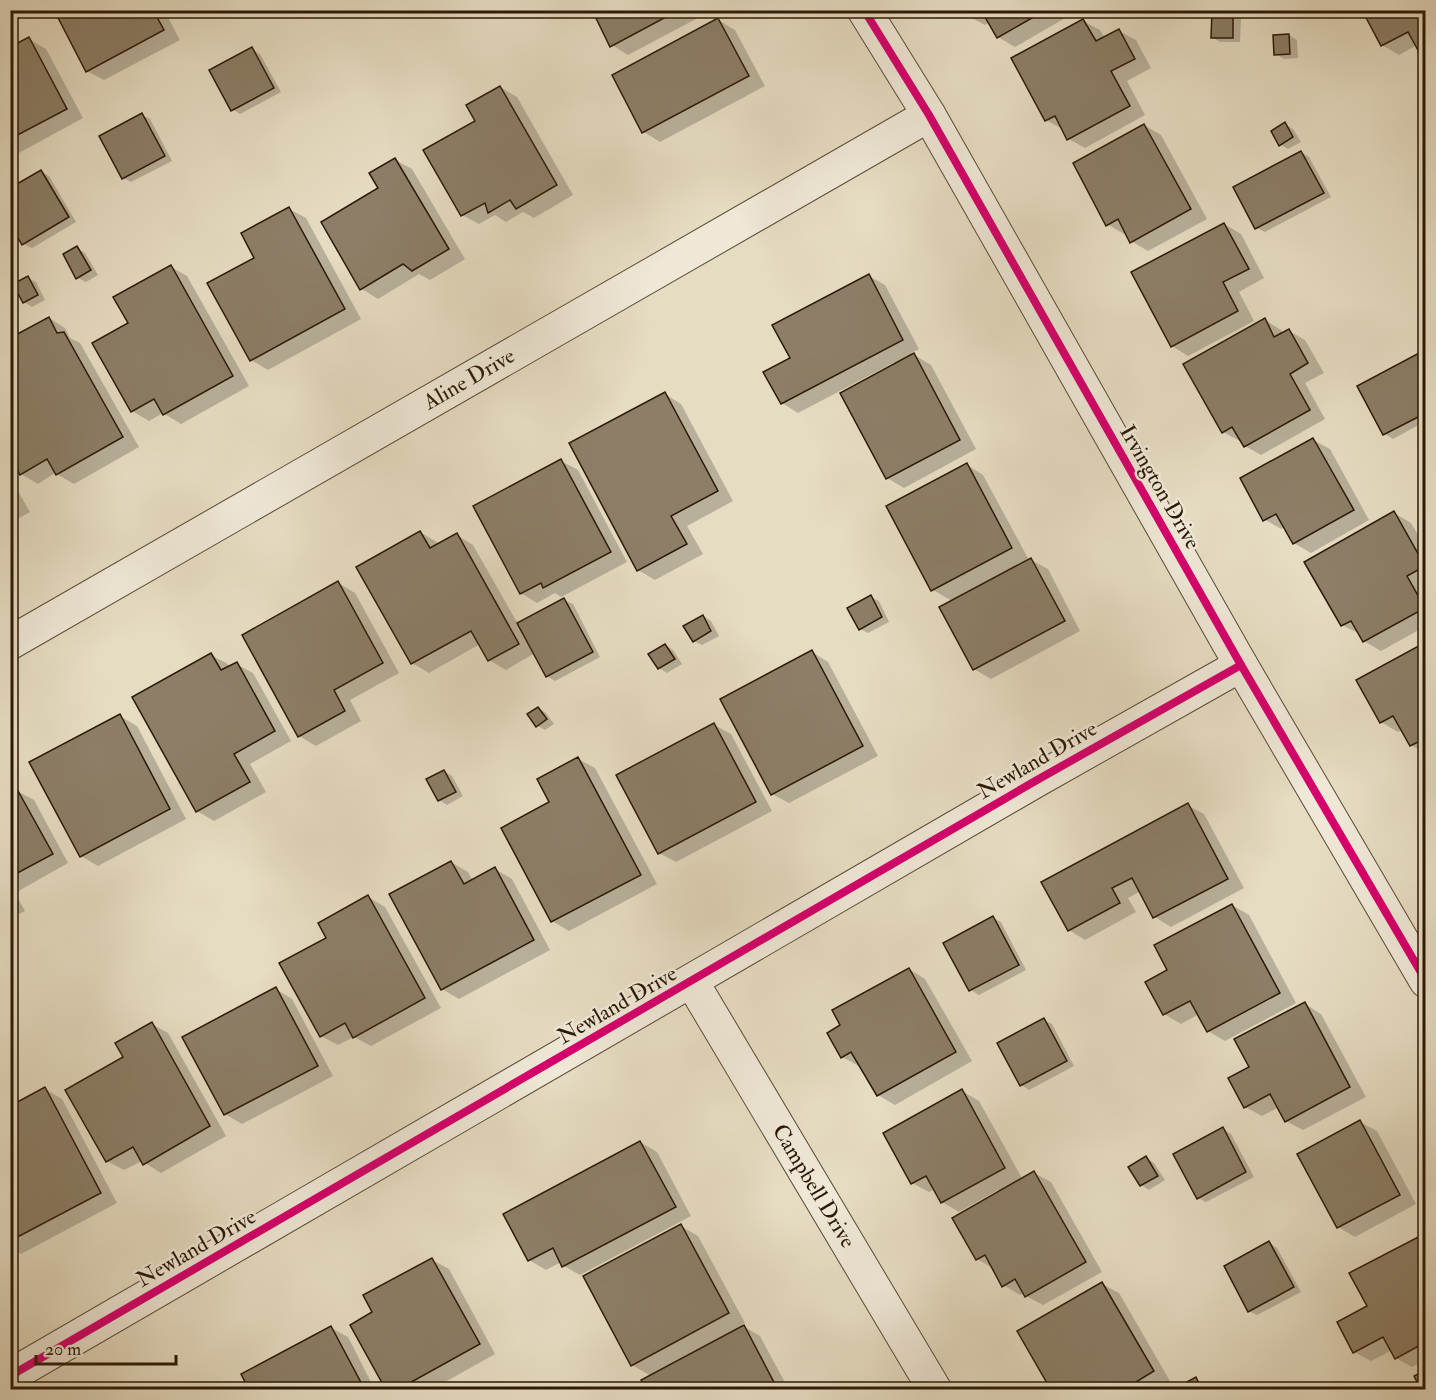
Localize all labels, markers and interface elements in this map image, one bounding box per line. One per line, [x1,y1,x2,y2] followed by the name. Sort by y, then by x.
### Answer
[417,342,520,417] street label: Aline Drive
[1113,420,1207,554] street label: Irvington Drive
[972,714,1102,806] street label: Newland Drive
[552,959,682,1051] street label: Newland Drive
[765,1119,862,1253] street label: Campbell Drive
[131,1202,261,1294] street label: Newland Drive
[36,1328,176,1366] scale bar
[45,1338,81,1361] text: 20 m

